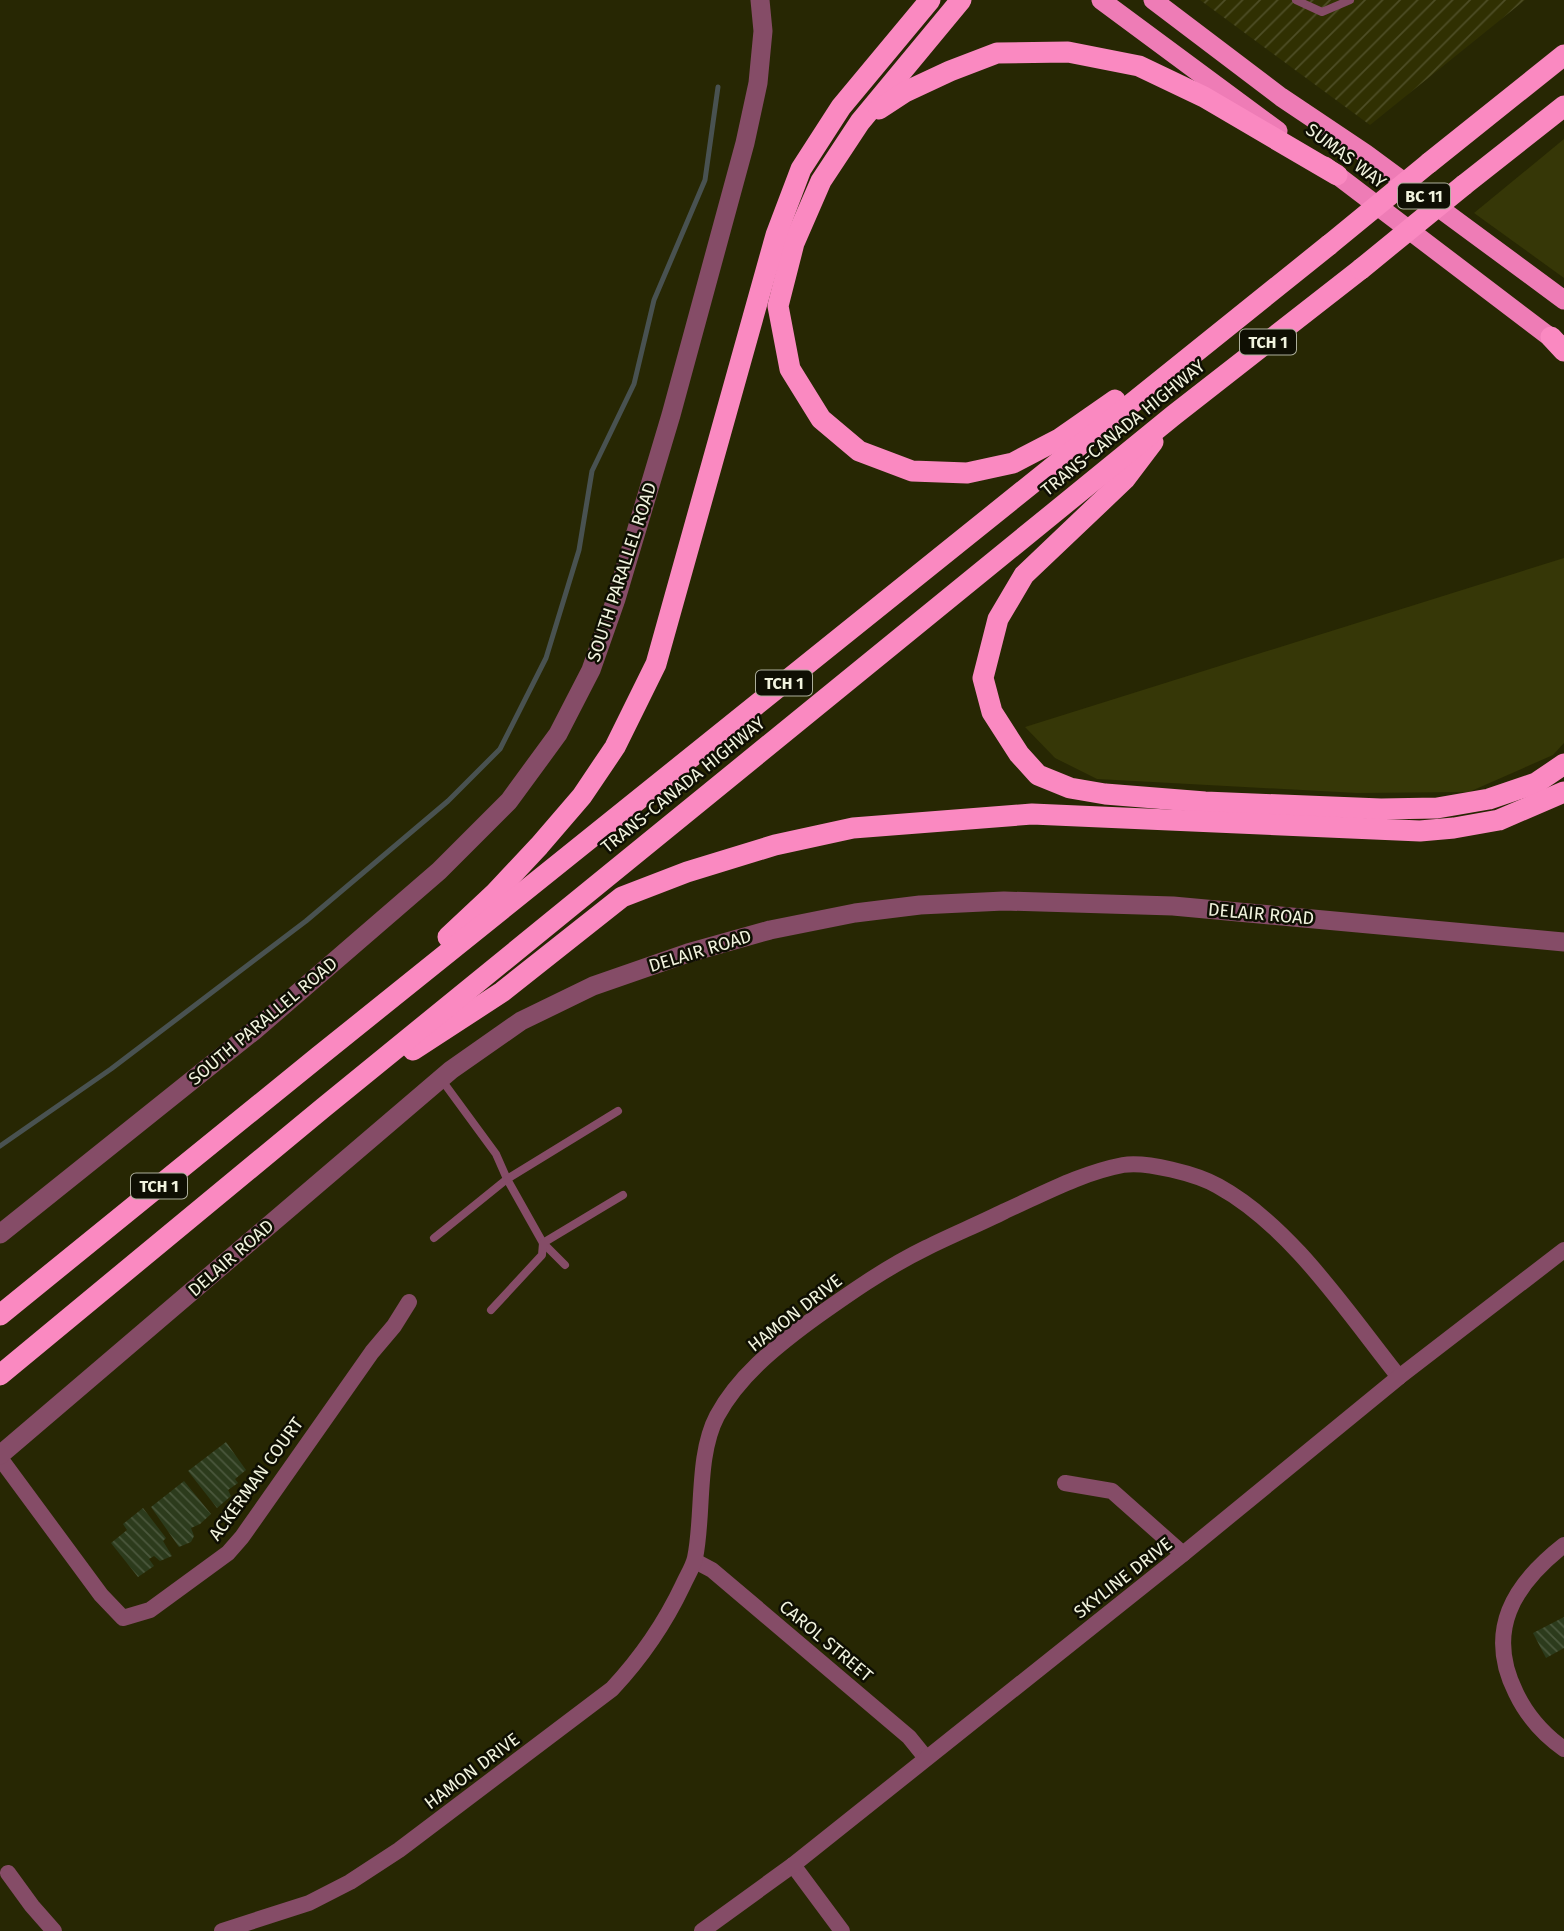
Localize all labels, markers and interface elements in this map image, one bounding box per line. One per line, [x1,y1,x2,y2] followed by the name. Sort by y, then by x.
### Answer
[1302,119,1391,193] street label: SUMAS WAY
[1398,184,1450,208] road number: BC 11
[1240,330,1296,354] road number: TCH 1
[1037,355,1210,501] street label: TRANS-CANADA HIGHWAY
[583,479,661,665] street label: SOUTH PARALLEL ROAD
[756,670,812,696] road number: TCH 1
[597,712,770,858] street label: TRANS-CANADA HIGHWAY
[1207,898,1315,930] street label: DELAIR ROAD
[646,925,754,977] street label: DELAIR ROAD
[184,952,342,1090] street label: SOUTH PARALLEL ROAD
[131,1174,187,1198] road number: TCH 1
[184,1215,278,1301] street label: DELAIR ROAD
[744,1269,846,1357] street label: HAMON DRIVE
[204,1413,308,1545] street label: ACKERMAN COURT
[1069,1533,1177,1623] street label: SKYLINE DRIVE
[775,1595,878,1687] street label: CAROL STREET
[420,1728,524,1814] street label: HAMON DRIVE

